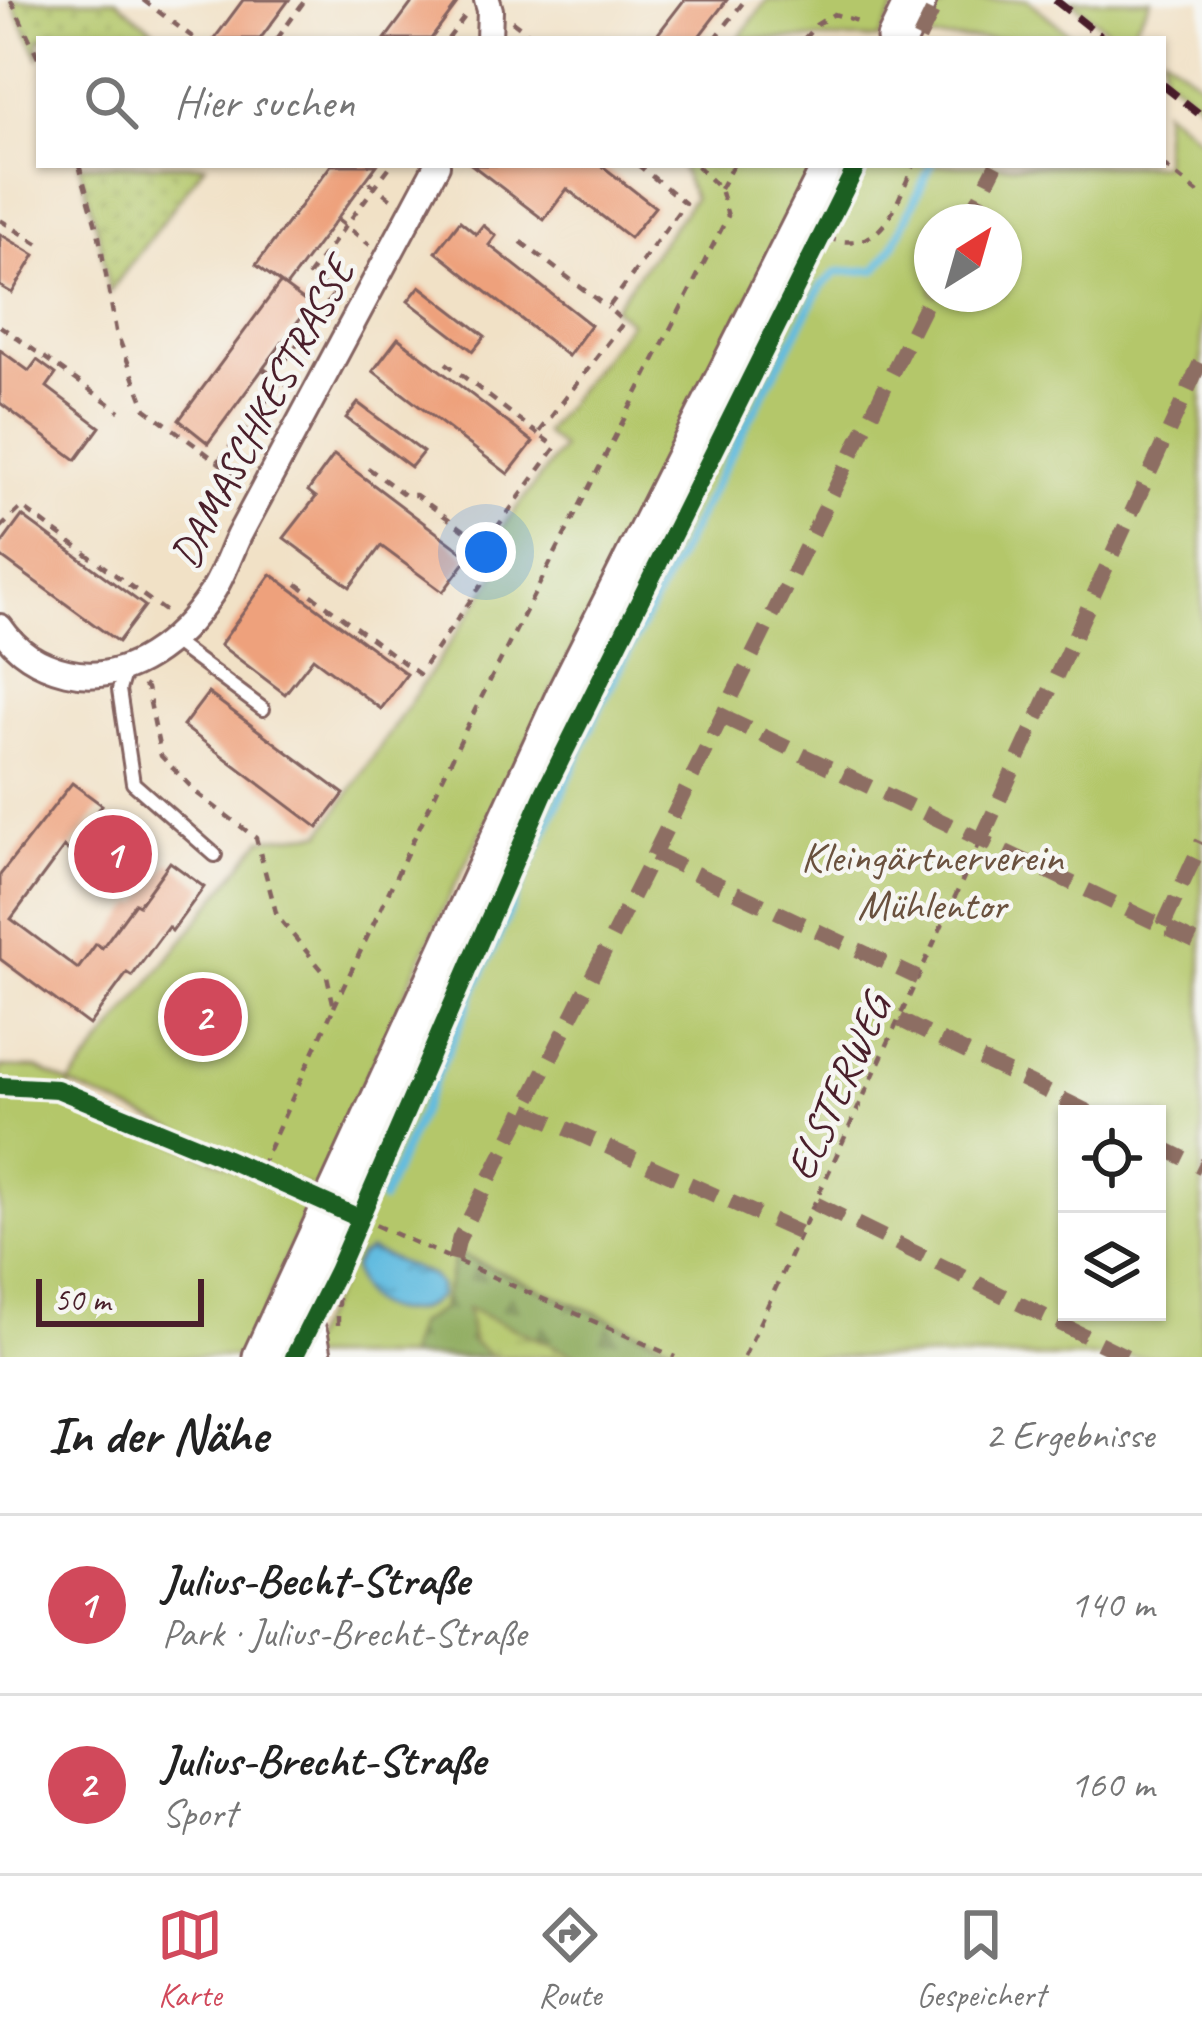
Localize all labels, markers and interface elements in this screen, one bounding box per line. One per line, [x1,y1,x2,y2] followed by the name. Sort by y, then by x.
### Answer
[36,36,1166,168] search box
[78,69,144,135] icon: search
[174,74,354,131] text: Hier suchen
[914,204,1022,312] north arrow
[158,244,369,577] street label: DAMASCHKESTRASSE
[456,522,516,582] your location
[74,809,152,899] pin: 1
[801,831,1064,932] park label: Kleingärtnerverein Mühlentor
[164,972,242,1062] pin: 2
[774,982,905,1188] street label: ELSTERWEG
[1058,1105,1166,1321] map controls
[1058,1105,1166,1213] button: locate
[1058,1213,1166,1321] button: layers
[36,1273,204,1326] scale bar
[54,1279,110,1321] text: 50 m
[48,1403,267,1467] text: In der Nähe
[985,1411,1154,1460] text: 2 Ergebnisse
[162,1552,469,1609] text: Julius-Becht-Straße
[78,1580,96,1629] text: 1
[1070,1580,1154,1629] text: 140 m
[162,1609,526,1658] text: Park · Julius-Brecht-Straße
[162,1732,485,1789] text: Julius-Brecht-Straße
[78,1760,96,1809] text: 2
[1070,1760,1154,1809] text: 160 m
[162,1789,236,1838] text: Sport
[157,1902,223,2016] tab: Karte
[537,1902,603,2016] tab: Route
[916,1902,1045,2016] tab: Gespeichert

